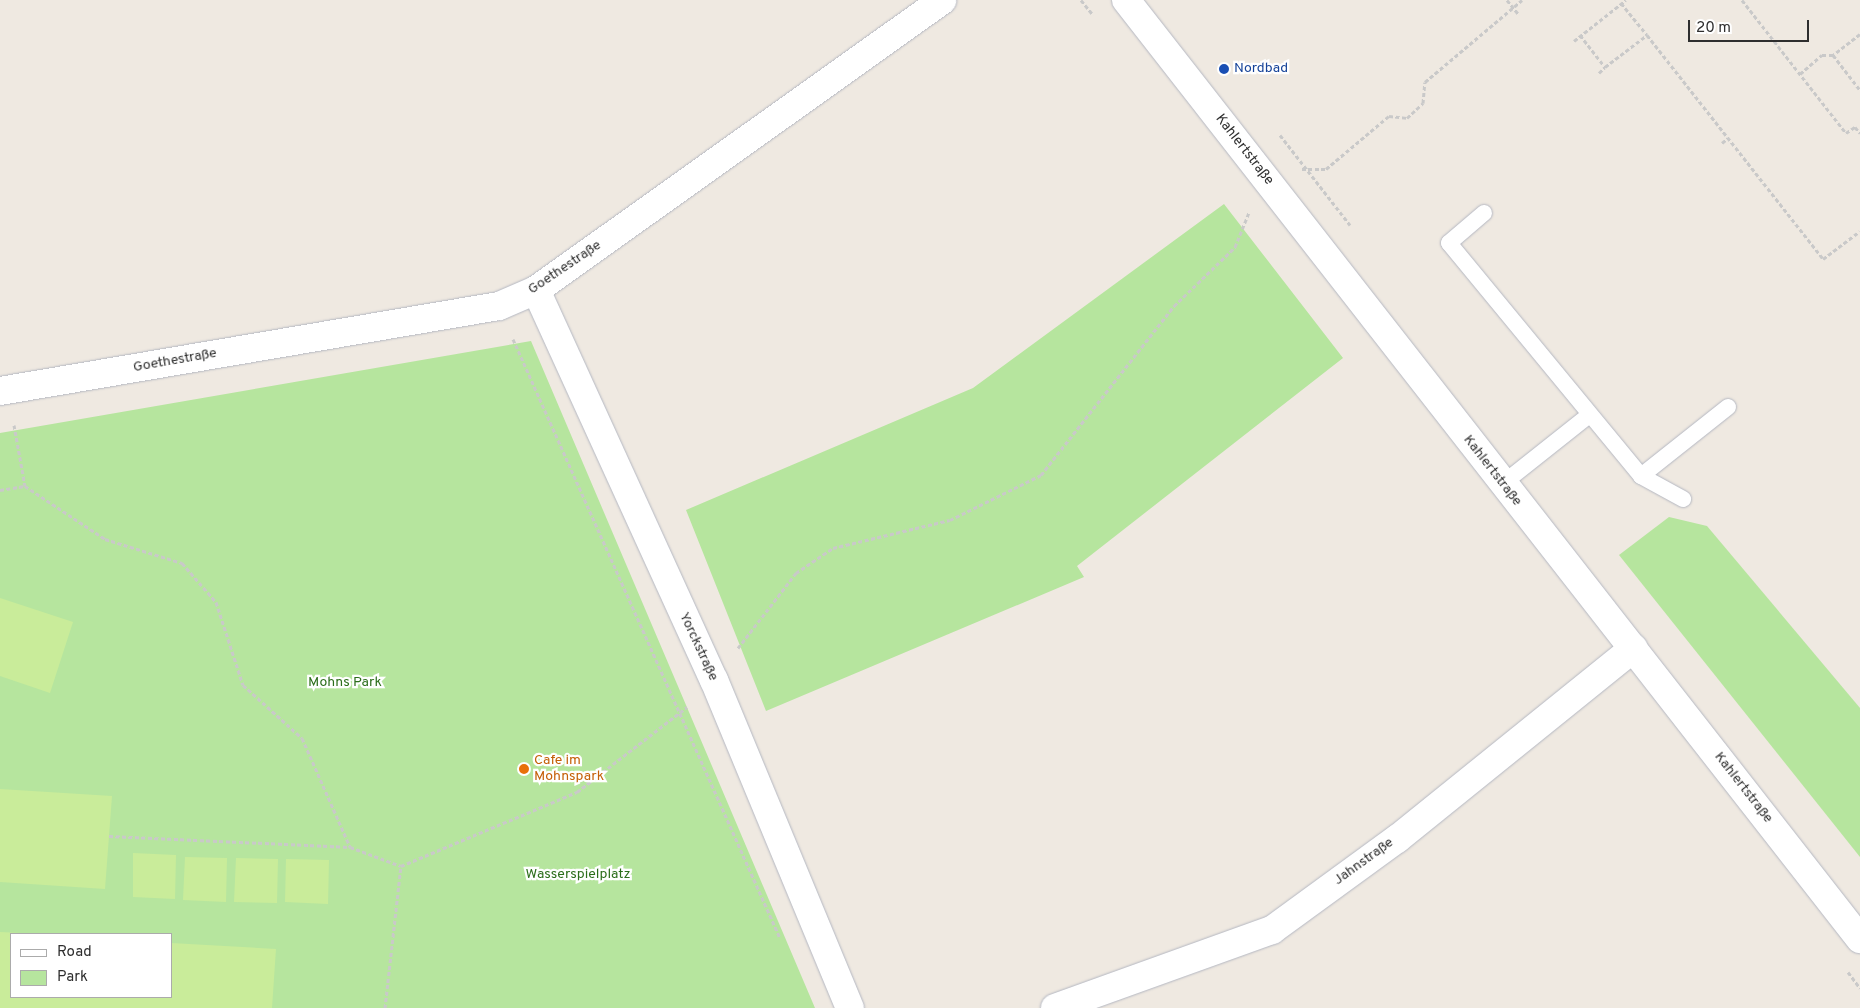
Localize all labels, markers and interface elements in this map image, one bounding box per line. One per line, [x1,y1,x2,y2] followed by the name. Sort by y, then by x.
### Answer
[1690,10,1811,42] scale bar
[1696,19,1731,38] text: 20 m
[1234,61,1288,77] place label: Nordbad
[1218,63,1230,75] marker: Nordbad
[1211,111,1277,189] street label: Kahlertstraße
[525,237,605,299] street label: Goethestraße
[132,345,218,377] street label: Goethestraße
[1459,432,1525,510] street label: Kahlertstraße
[675,610,721,684] street label: Yorckstraße
[308,675,382,691] park label: Mohns Park
[1710,749,1776,827] street label: Kahlertstraße
[534,753,604,786] place label: Cafe im Mohnspark
[518,763,530,775] marker: Cafe im Mohnspark
[1331,835,1397,889] street label: Jahnstraße
[526,867,630,883] park label: Wasserspielplatz
[10,933,172,998] legend
[57,943,92,962] text: Road
[57,968,88,987] text: Park

